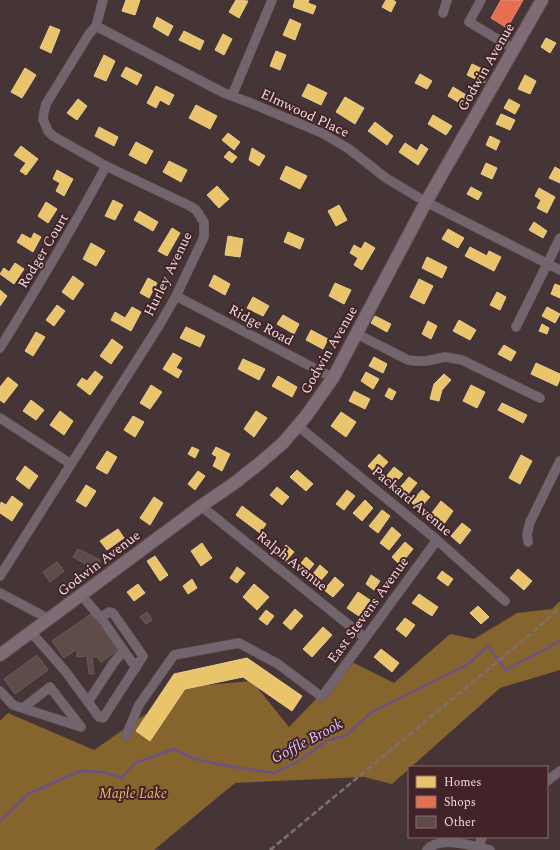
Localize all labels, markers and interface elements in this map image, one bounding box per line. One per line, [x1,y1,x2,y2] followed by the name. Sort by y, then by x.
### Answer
[452,19,520,115] street label: Godwin Avenue
[257,83,353,143] street label: Elmwood Place
[12,209,74,292] street label: Rodger Court
[138,228,198,320] street label: Hurley Avenue
[225,299,297,351] street label: Ridge Road
[295,302,363,398] street label: Godwin Avenue
[367,461,457,541] street label: Packard Avenue
[53,525,145,601] street label: Godwin Avenue
[252,526,332,596] street label: Ralph Avenue
[322,552,414,668] street label: East Stevens Avenue
[267,712,347,770] water label: Goffle Brook
[408,766,548,838] legend
[444,773,482,792] text: Homes
[99,783,167,804] park label: Maple Lake
[444,793,476,812] text: Shops
[444,813,476,832] text: Other

